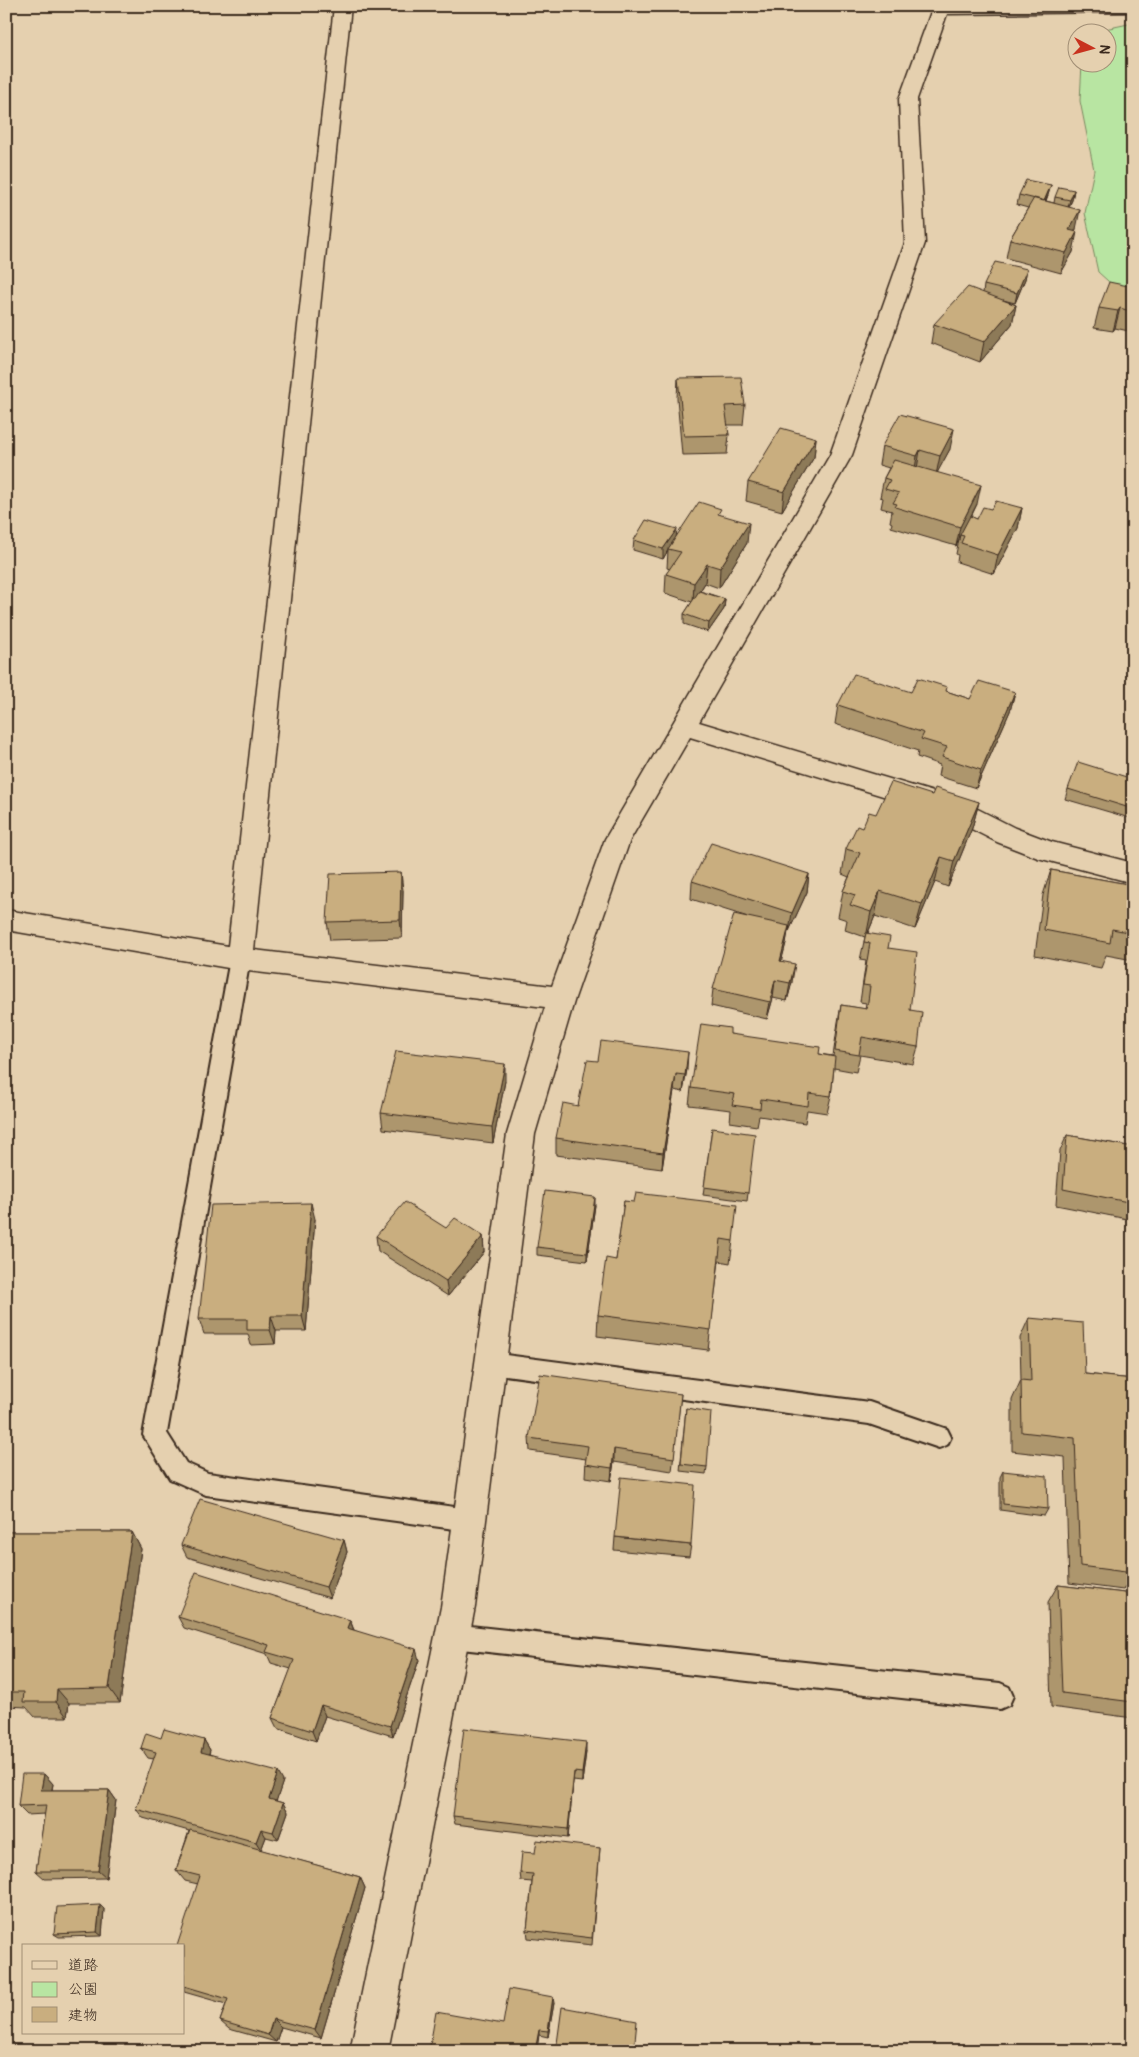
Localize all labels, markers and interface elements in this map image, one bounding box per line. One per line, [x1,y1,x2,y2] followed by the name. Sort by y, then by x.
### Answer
[1066,22,1116,72] north arrow
[1095,44,1113,55] text: N
[22,1944,185,2034] legend
[68,1956,98,1975] text: 道路
[68,1980,98,1999] text: 公園
[68,2006,98,2025] text: 建物

